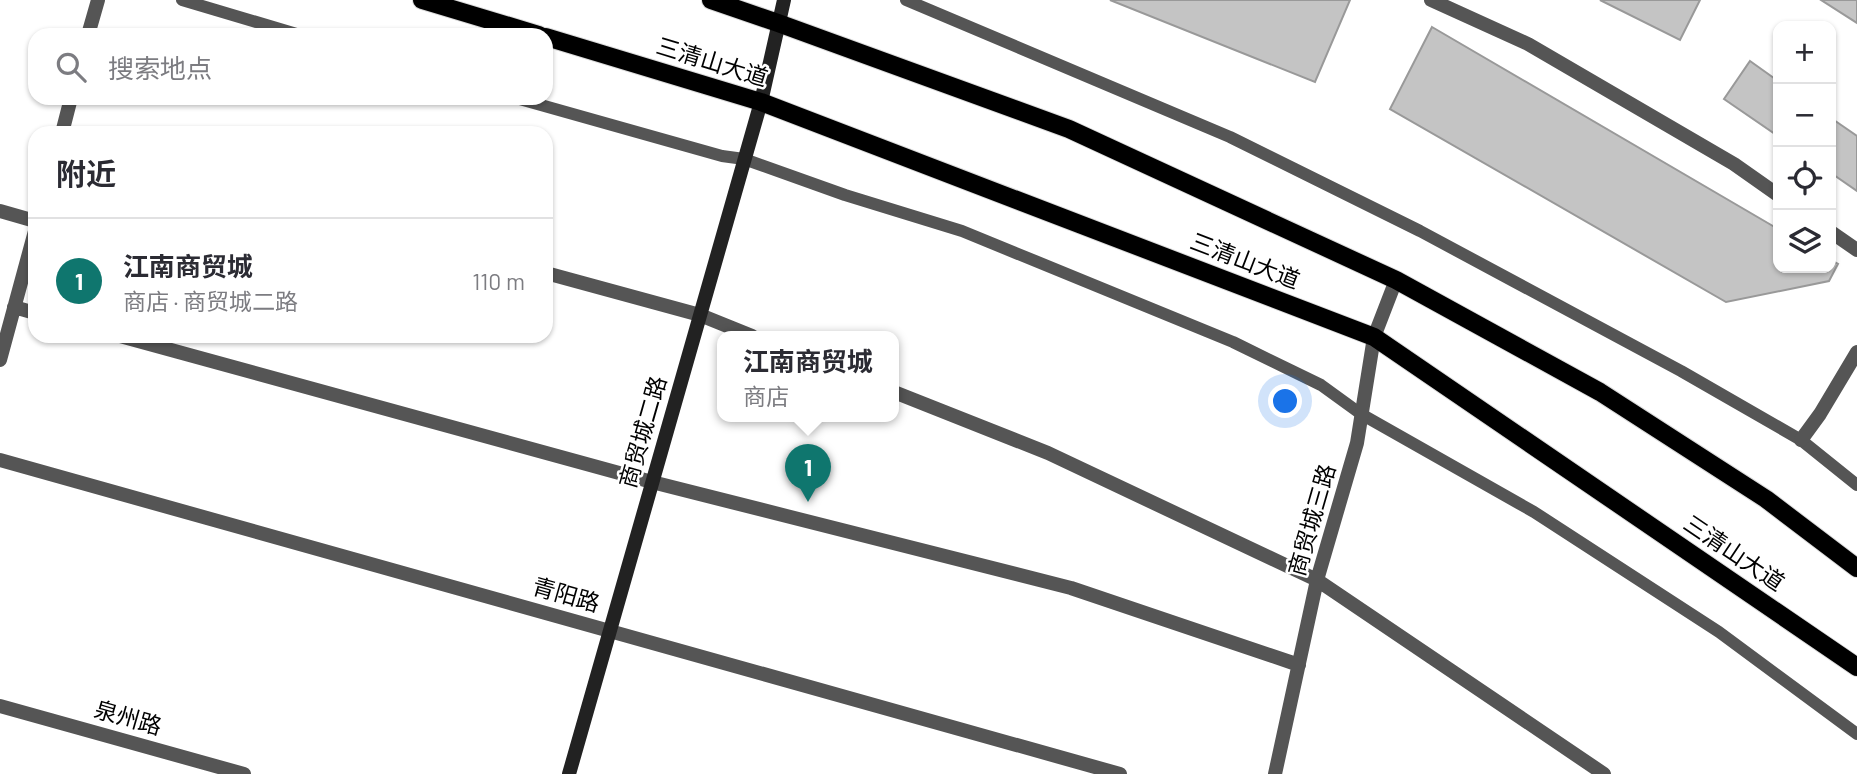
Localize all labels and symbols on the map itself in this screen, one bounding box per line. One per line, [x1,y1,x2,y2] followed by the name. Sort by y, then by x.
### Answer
[653,31,771,91] street label: 三清山大道
[1187,226,1304,294] street label: 三清山大道
[613,373,671,491] street label: 商贸城二路
[1268,384,1302,418] your location
[785,444,831,502] pin: 1
[1282,461,1340,579] street label: 商贸城三路
[1679,508,1790,596] street label: 三清山大道
[529,571,603,617] street label: 青阳路
[91,694,165,740] street label: 泉州路

